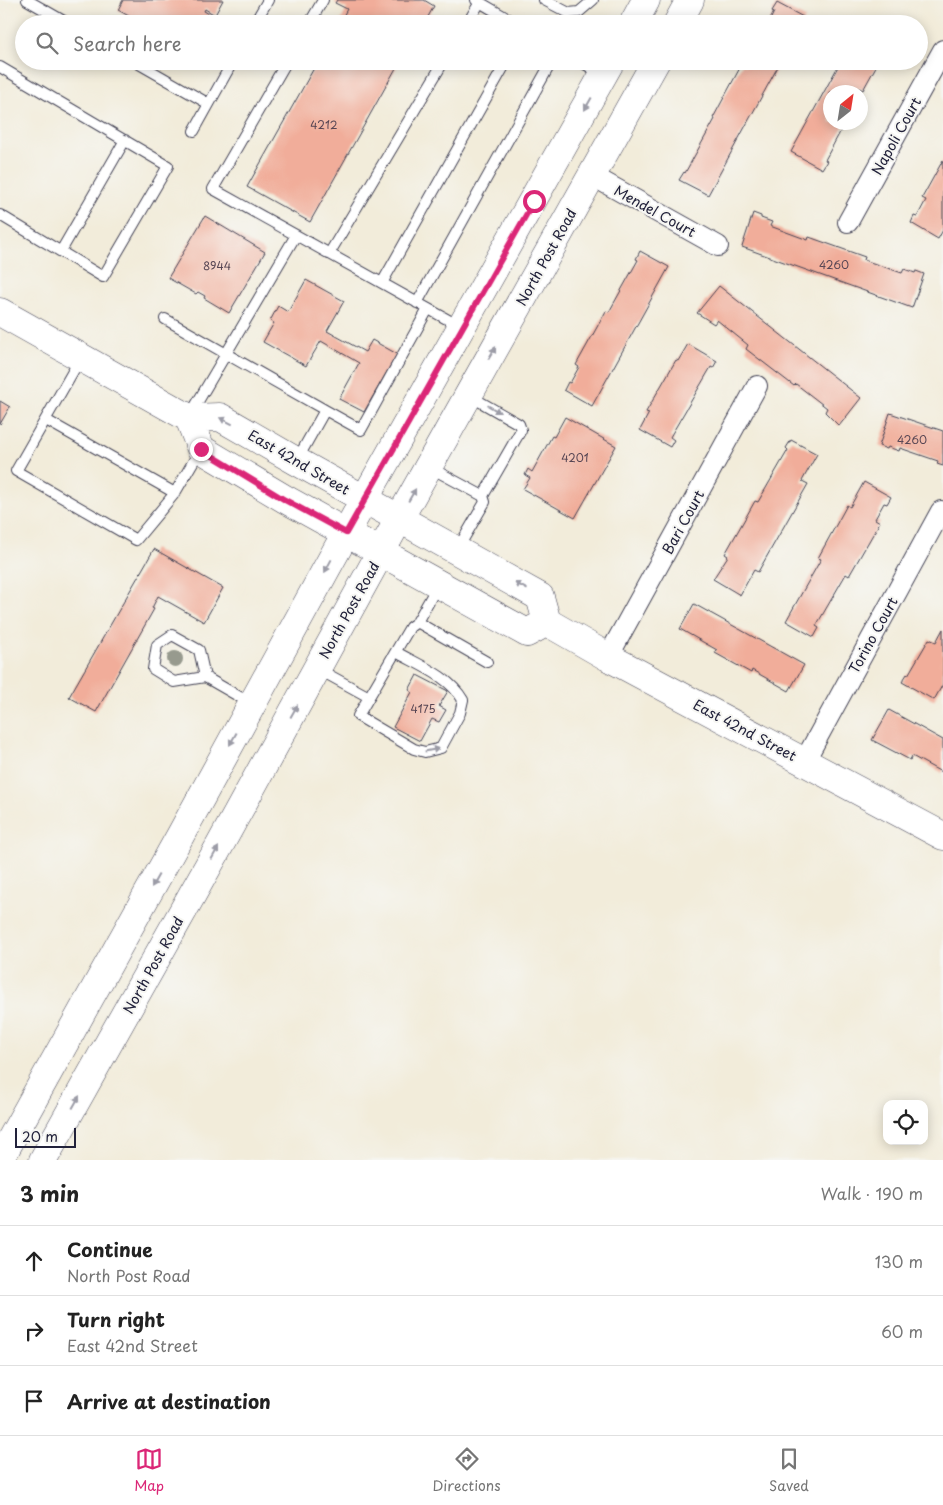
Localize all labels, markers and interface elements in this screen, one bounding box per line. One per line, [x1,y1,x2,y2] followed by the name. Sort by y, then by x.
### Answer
[15,15,928,70] search box
[33,29,61,57] icon: search
[73,29,182,57] text: Search here
[823,85,868,130] north arrow
[866,93,926,179] street label: Napoli Court
[583,97,592,110] one-way arrow
[310,116,338,133] house number: 4212
[610,180,700,242] street label: Mendel Court
[523,190,546,213] route start
[511,205,581,309] street label: North Post Road
[819,256,849,273] house number: 4260
[203,257,231,274] house number: 8944
[488,346,496,361] one-way arrow
[487,405,500,414] one-way arrow
[219,417,233,425] one-way arrow
[244,424,354,500] street label: East 42nd Street
[897,431,927,448] house number: 4260
[190,438,213,461] route end
[561,449,589,466] house number: 4201
[657,486,709,558] street label: Bari Court
[408,487,416,502] one-way arrow
[314,558,384,662] street label: North Post Road
[324,559,332,573] one-way arrow
[513,582,528,590] one-way arrow
[843,593,903,677] street label: Torino Court
[690,694,801,766] street label: East 42nd Street
[410,700,436,717] house number: 4175
[289,705,298,718] one-way arrow
[229,732,238,746] one-way arrow
[424,746,439,754] one-way arrow
[211,846,219,861] one-way arrow
[150,875,159,888] one-way arrow
[118,913,188,1017] street label: North Post Road
[71,1096,80,1109] one-way arrow
[883,1100,928,1145] map controls
[883,1100,928,1145] button: locate
[15,1125,76,1148] scale bar
[22,1126,58,1147] text: 20 m
[20,1177,79,1209] text: 3 min
[821,1181,923,1205] text: Walk · 190 m
[67,1235,153,1263] text: Continue
[20,1247,48,1275] icon: ahead
[875,1249,923,1273] text: 130 m
[67,1263,191,1287] text: North Post Road
[67,1305,165,1333] text: Turn right
[20,1317,48,1345] icon: right
[881,1319,923,1343] text: 60 m
[67,1333,198,1357] text: East 42nd Street
[20,1387,48,1415] icon: arrive
[67,1387,271,1415] text: Arrive at destination
[134,1445,164,1496] tab: Map
[433,1445,501,1496] tab: Directions
[769,1445,809,1496] tab: Saved

